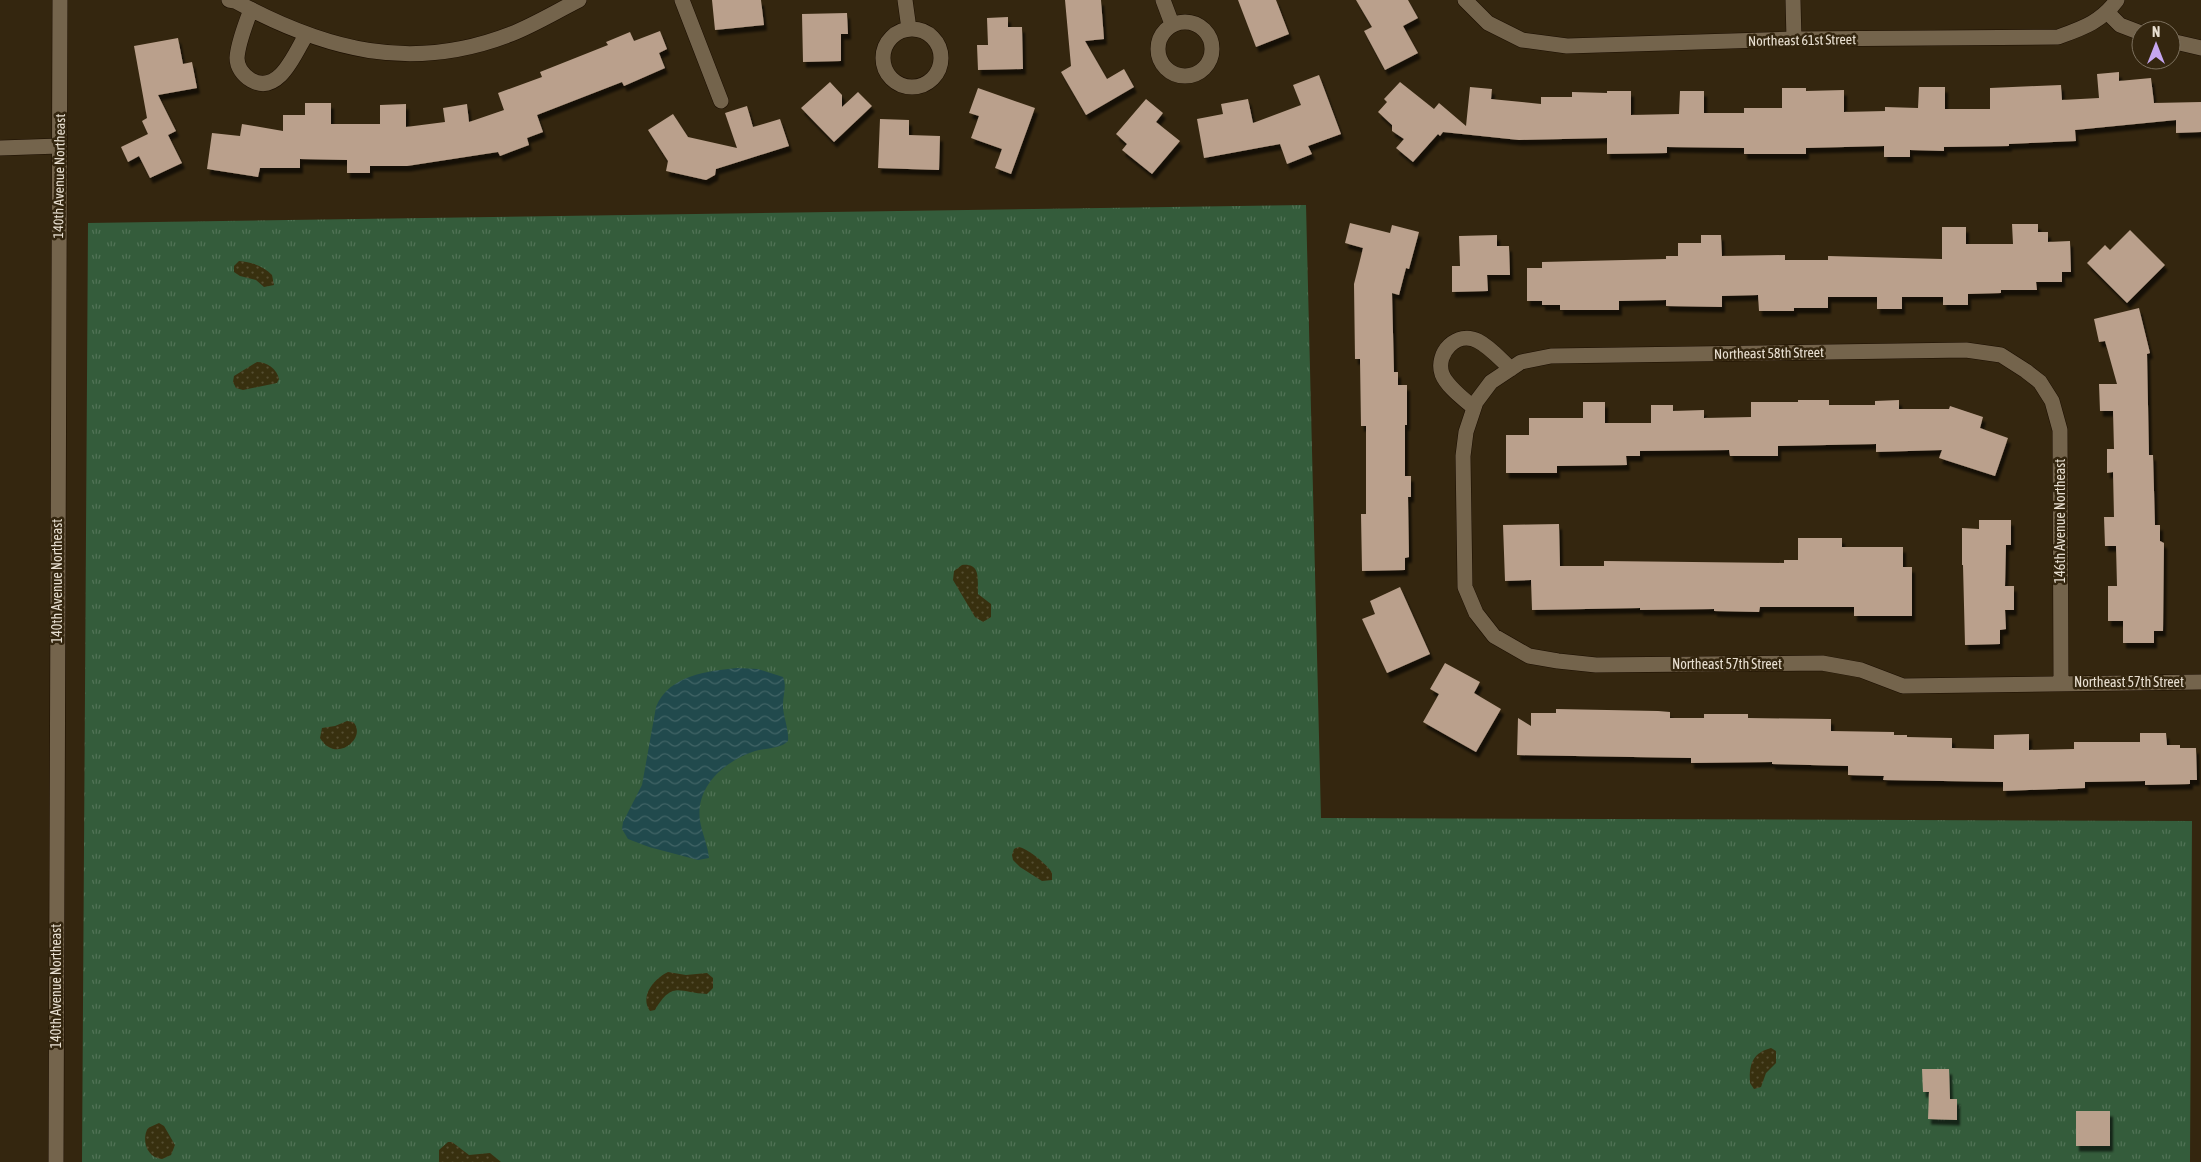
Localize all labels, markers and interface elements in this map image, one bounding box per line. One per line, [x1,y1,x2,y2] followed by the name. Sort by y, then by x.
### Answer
[2131,20,2181,70] north arrow
[2152,24,2160,40] text: N
[1748,31,1856,49] street label: Northeast 61st Street
[50,114,68,238] street label: 140th Avenue Northeast
[1714,344,1824,362] street label: Northeast 58th Street
[2052,459,2068,583] street label: 146th Avenue Northeast
[49,519,65,643] street label: 140th Avenue Northeast
[1672,656,1782,672] street label: Northeast 57th Street
[2074,674,2184,690] street label: Northeast 57th Street
[48,924,64,1048] street label: 140th Avenue Northeast

